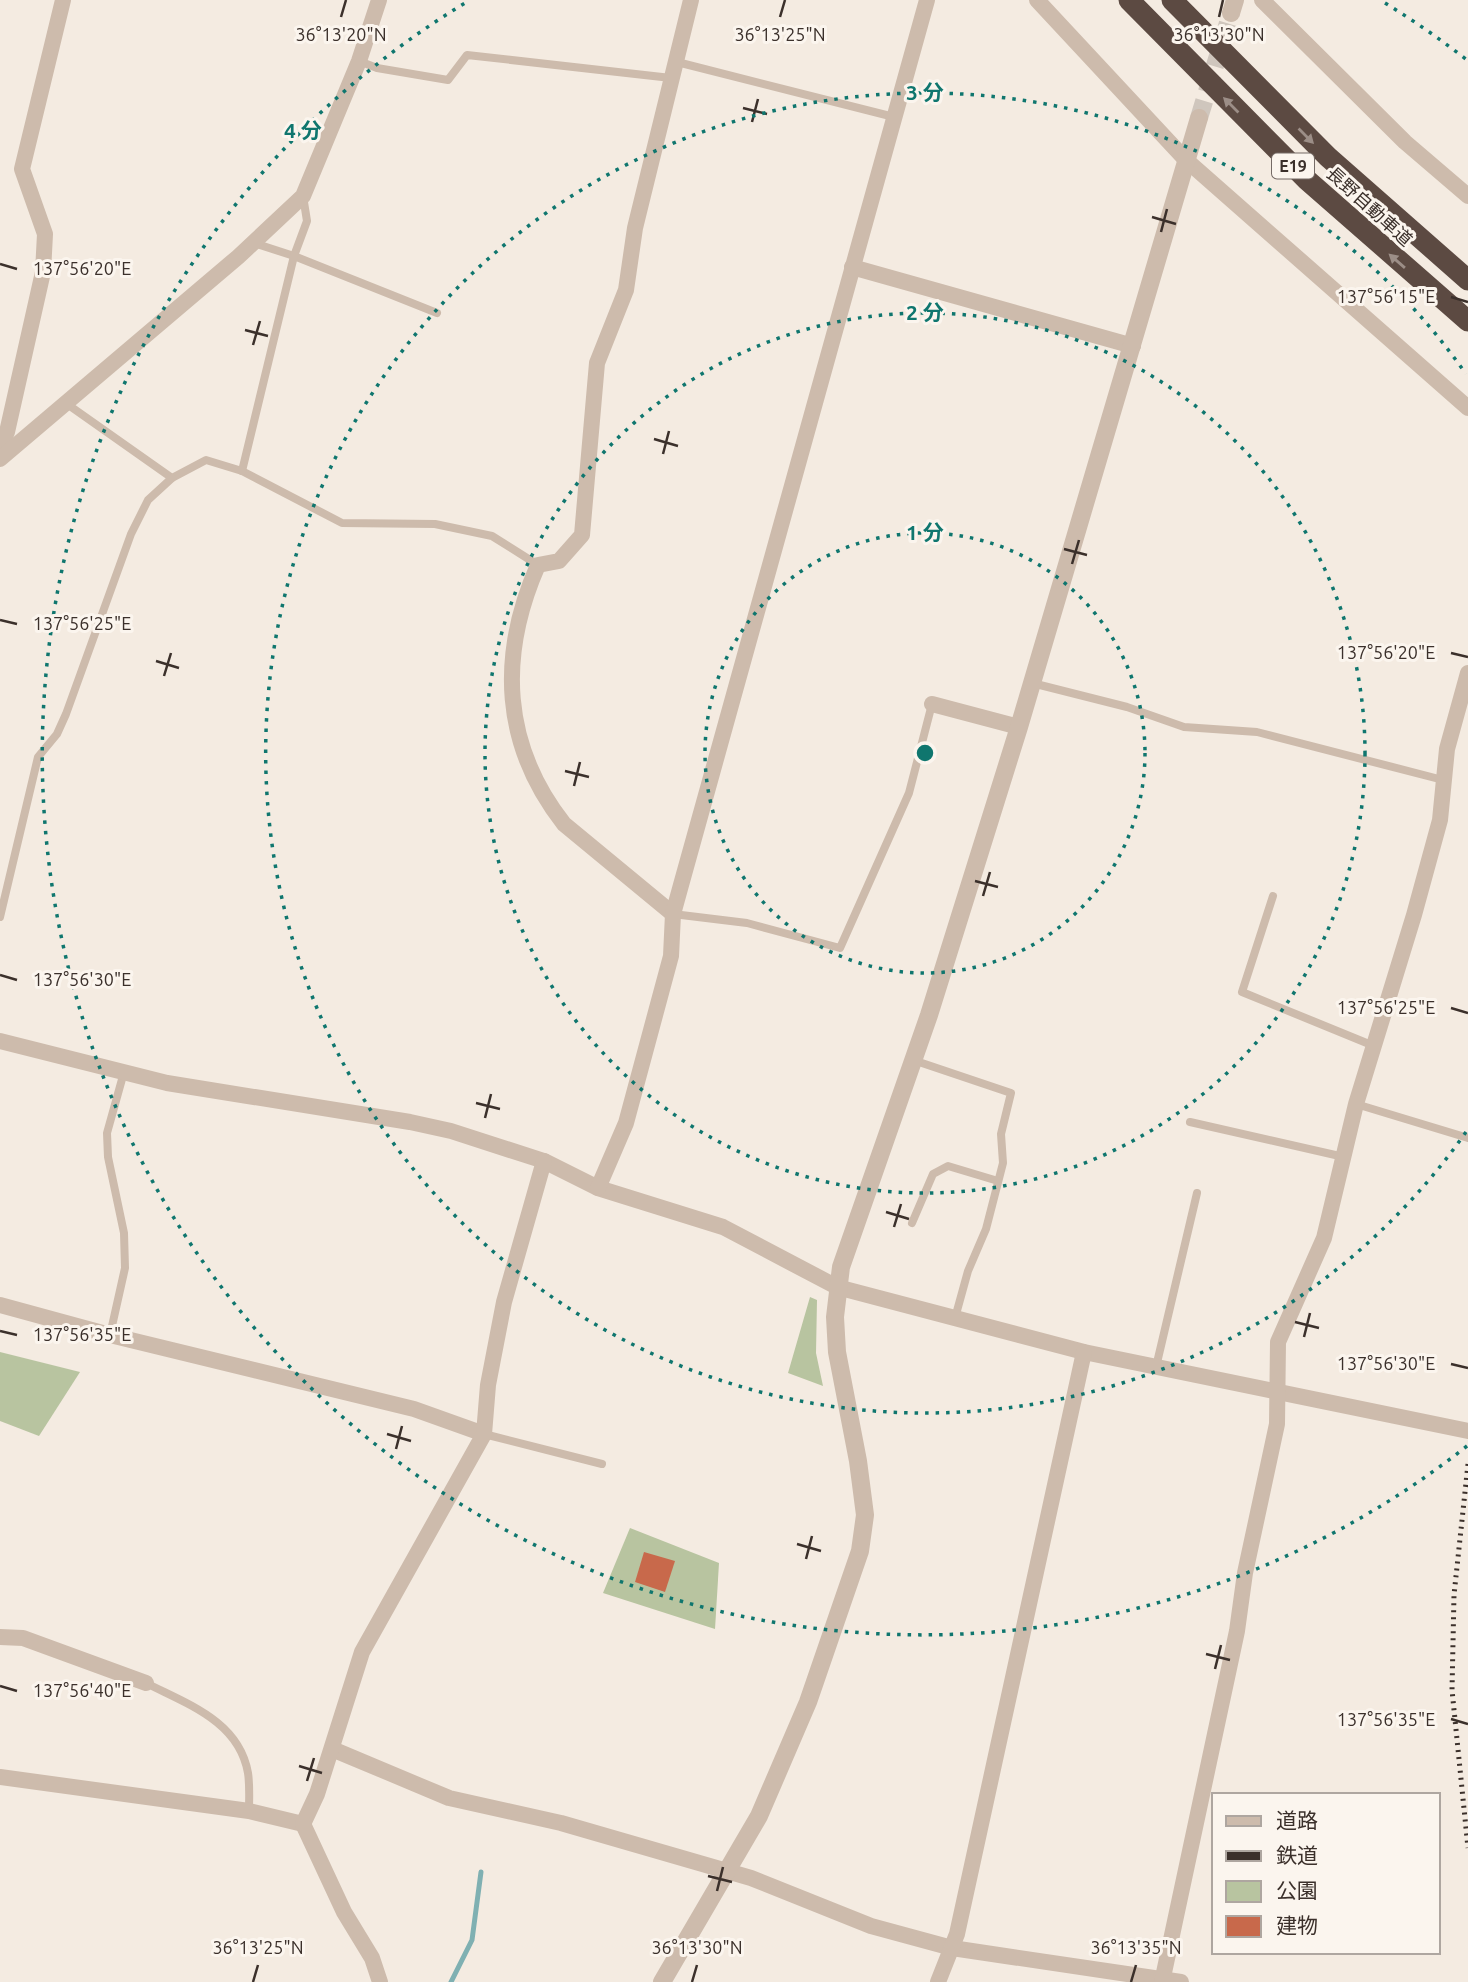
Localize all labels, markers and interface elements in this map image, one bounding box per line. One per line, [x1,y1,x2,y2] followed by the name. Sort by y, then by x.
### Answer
[295,24,387,44] text: 36°13'20"N
[734,24,826,44] text: 36°13'25"N
[1173,24,1265,44] text: 36°13'30"N
[906,80,944,104] text: 3 分
[1223,97,1240,114] one-way arrow
[284,118,322,142] text: 4 分
[1298,127,1315,144] one-way arrow
[1272,154,1314,178] road number: E19
[1323,162,1417,250] street label: 長野自動車道
[1388,253,1406,269] one-way arrow
[33,258,131,278] text: 137°56'20"E
[1337,286,1435,306] text: 137°56'15"E
[906,300,944,324] text: 2 分
[906,520,944,544] text: 1 分
[33,613,131,633] text: 137°56'25"E
[1337,642,1435,662] text: 137°56'20"E
[913,741,937,765] centre of rings
[33,969,131,989] text: 137°56'30"E
[1337,997,1435,1017] text: 137°56'25"E
[33,1324,131,1344] text: 137°56'35"E
[1337,1353,1435,1373] text: 137°56'30"E
[33,1680,131,1700] text: 137°56'40"E
[1337,1709,1435,1729] text: 137°56'35"E
[1212,1793,1440,1954] legend
[1276,1808,1318,1832] text: 道路
[1276,1843,1318,1867] text: 鉄道
[1276,1878,1318,1902] text: 公園
[1276,1913,1318,1937] text: 建物
[212,1937,304,1957] text: 36°13'25"N
[651,1937,743,1957] text: 36°13'30"N
[1090,1937,1182,1957] text: 36°13'35"N

